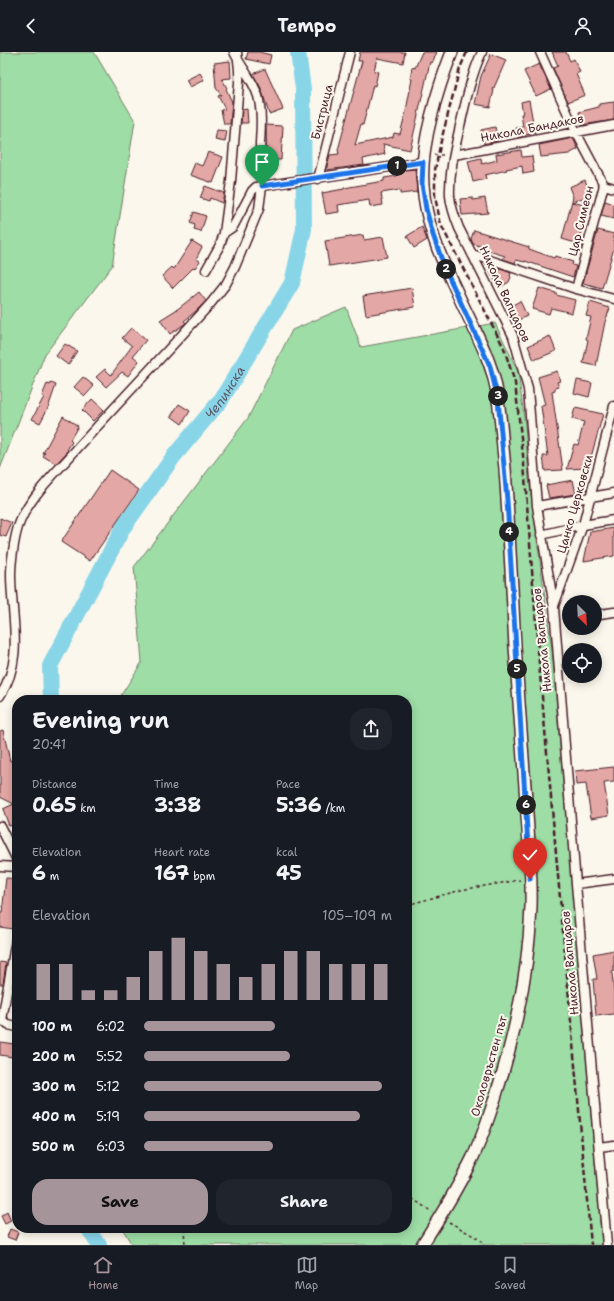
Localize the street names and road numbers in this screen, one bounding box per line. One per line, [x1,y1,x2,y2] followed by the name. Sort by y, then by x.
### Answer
[307,82,337,141] street label: Бистрица
[479,110,585,146] street label: Никола Бандаков
[565,184,597,258] street label: Цар Симеон
[476,243,534,345] street label: Никола Вапцаров
[553,453,597,555] street label: Цанко Церковски
[529,587,555,693] street label: Никола Вапцаров
[557,910,583,1016] street label: Никола Вапцаров
[467,1013,511,1118] street label: Околовръстен път

